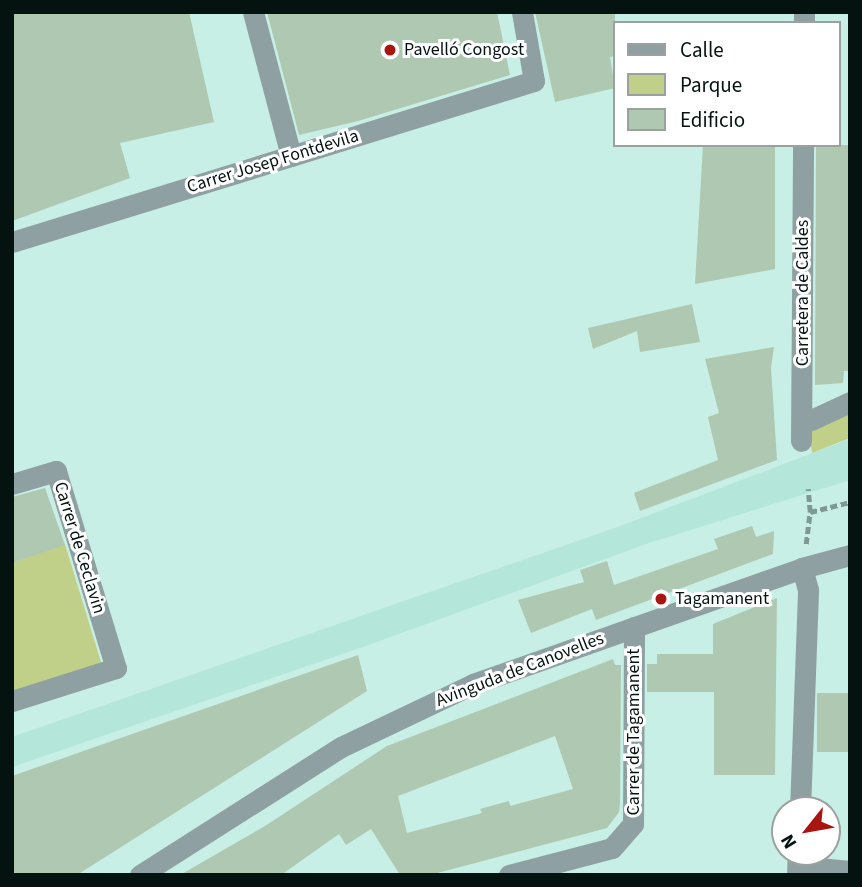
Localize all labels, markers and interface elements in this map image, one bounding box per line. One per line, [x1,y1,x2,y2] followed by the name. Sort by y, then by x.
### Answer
[614,21,841,147] legend
[680,35,724,65] text: Calle
[404,39,524,61] place label: Pavelló Congost
[382,42,398,58] marker: Pavelló Congost
[680,70,742,100] text: Parque
[680,105,745,135] text: Edificio
[185,126,361,198] street label: Carrer Josep Fontdevila
[792,220,814,366] street label: Carretera de Caldes
[49,479,109,617] street label: Carrer de Ceclavin
[675,588,769,610] place label: Tagamanent
[653,591,669,607] marker: Tagamanent
[433,628,607,712] street label: Avinguda de Canovelles
[623,649,645,815] street label: Carrer de Tagamanent
[771,796,841,866] north arrow
[774,829,804,853] text: N

